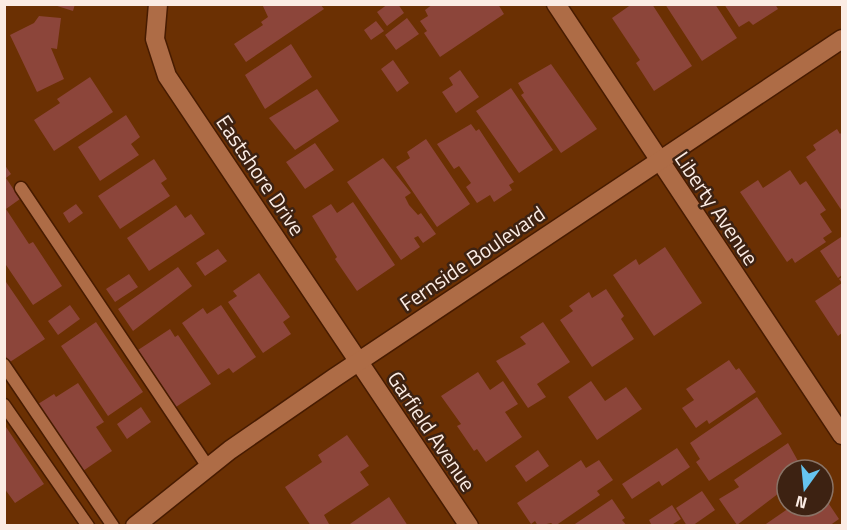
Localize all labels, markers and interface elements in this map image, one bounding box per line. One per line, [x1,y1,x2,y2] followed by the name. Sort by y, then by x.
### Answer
[209,108,313,242] street label: Eastshore Drive
[667,145,767,271] street label: Liberty Avenue
[393,197,551,319] street label: Fernside Boulevard
[380,364,484,498] street label: Garfield Avenue
[775,458,835,518] north arrow
[793,489,810,516] text: N

